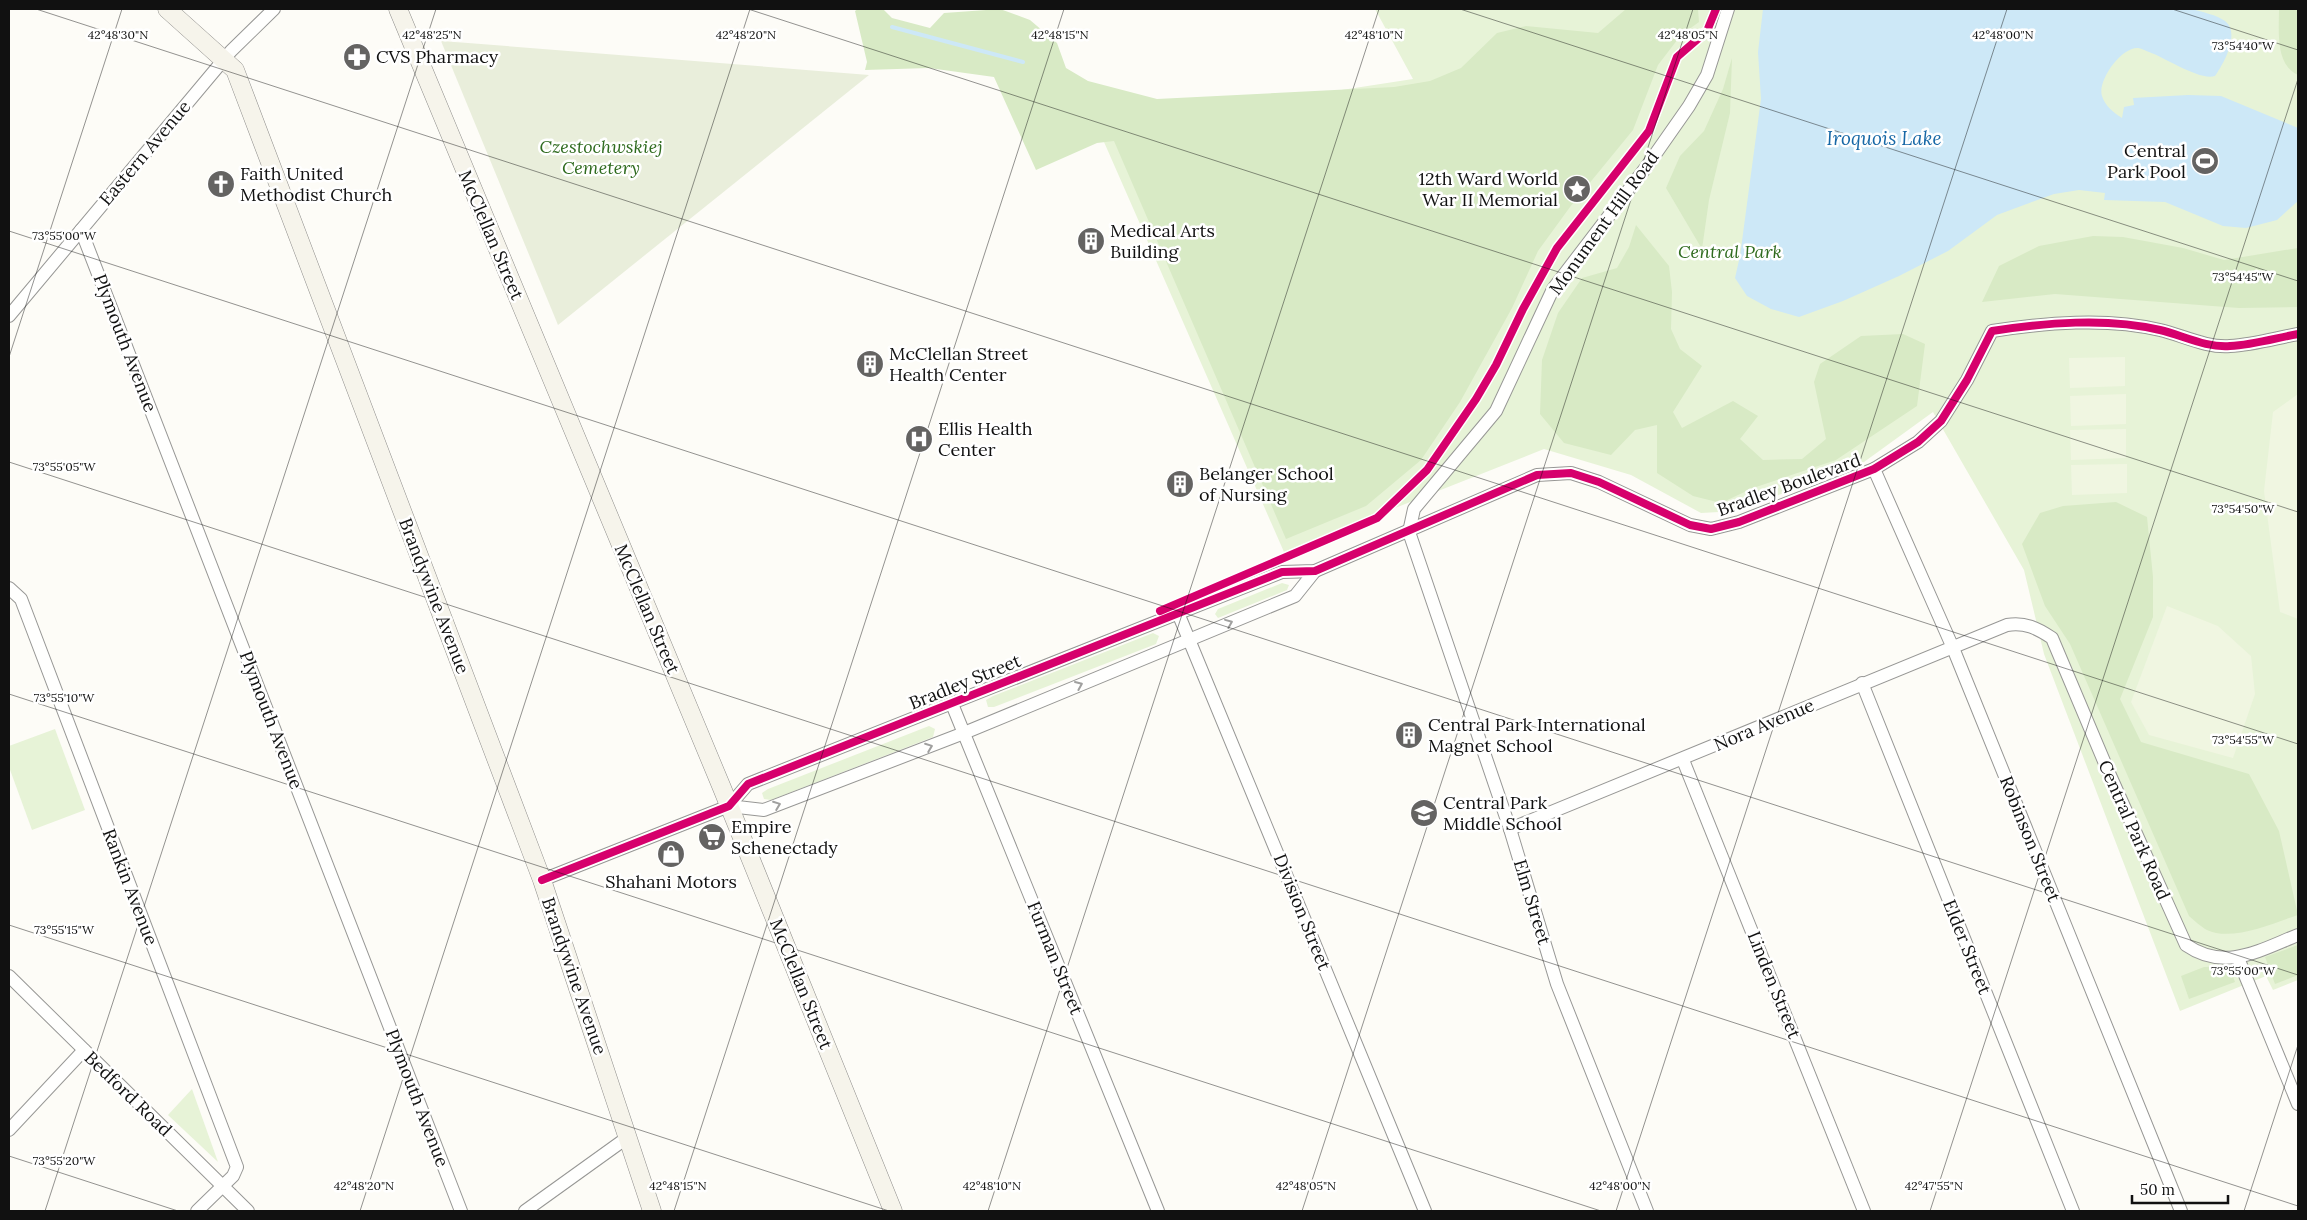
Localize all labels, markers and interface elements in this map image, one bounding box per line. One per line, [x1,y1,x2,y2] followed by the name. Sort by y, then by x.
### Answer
[88,27,148,42] text: 42°48'30"N
[402,27,462,42] text: 42°48'25"N
[716,27,776,42] text: 42°48'20"N
[1031,27,1089,42] text: 42°48'15"N
[1345,27,1403,42] text: 42°48'10"N
[1658,27,1718,42] text: 42°48'05"N
[1972,27,2034,42] text: 42°48'00"N
[2212,38,2275,53] text: 73°54'40"W
[342,42,372,72] pharmacy icon: CVS Pharmacy
[376,45,499,68] place label: CVS Pharmacy
[94,95,195,210] street label: Eastern Avenue
[1826,126,1942,150] water label: Iroquois Lake
[540,135,662,179] park label: Czestochwskiej Cemetery
[2107,139,2186,183] place label: Central Park Pool
[1544,146,1664,299] street label: Monument Hill Road
[2190,146,2220,176] sports icon: Central Park Pool
[240,162,393,206] place label: Faith United Methodist Church
[454,166,529,303] street label: McClellan Street
[1419,167,1558,211] place label: 12th Ward World War II Memorial
[206,169,236,199] church icon: Faith United Methodist Church
[1562,174,1592,204] place icon: 12th Ward World War II Memorial
[1110,219,1215,263] place label: Medical Arts Building
[1076,226,1106,256] building icon: Medical Arts Building
[32,228,97,243] text: 73°55'00"W
[1678,240,1782,263] park label: Central Park
[2212,269,2275,284] text: 73°54'45"W
[89,271,162,415] street label: Plymouth Avenue
[889,342,1028,386] place label: McClellan Street Health Center
[855,349,885,379] building icon: McClellan Street Health Center
[938,417,1033,461] place label: Ellis Health Center
[904,424,934,454] hospital icon: Ellis Health Center
[1714,448,1864,521] street label: Bradley Boulevard
[33,459,96,474] text: 73°55'05"W
[1199,462,1334,506] place label: Belanger School of Nursing
[1165,469,1195,499] building icon: Belanger School of Nursing
[2212,501,2275,516] text: 73°54'50"W
[394,515,475,677] street label: Brandywine Avenue
[610,540,685,677] street label: McClellan Street
[1224,618,1233,629] one-way arrow
[235,648,308,792] street label: Plymouth Avenue
[906,649,1024,714] street label: Bradley Street
[1074,681,1083,691] one-way arrow
[34,690,95,705] text: 73°55'10"W
[1710,693,1818,756] street label: Nora Avenue
[1428,713,1646,757] place label: Central Park International Magnet School
[1394,720,1424,750] building icon: Central Park International Magnet School
[2212,732,2275,747] text: 73°54'55"W
[924,743,932,753] one-way arrow
[2093,756,2176,903] street label: Central Park Road
[1995,773,2066,905] street label: Robinson Street
[1443,791,1562,835] place label: Central Park Middle School
[1409,798,1439,828] school or university icon: Central Park Middle School
[772,801,781,811] one-way arrow
[731,815,838,859] place label: Empire Schenectady
[697,822,727,852] supermarket icon: Empire Schenectady
[98,825,163,949] street label: Rankin Avenue
[656,839,686,869] shop icon: Shahani Motors
[1269,850,1336,973] street label: Division Street
[1509,856,1556,947] street label: Elm Street
[605,870,737,893] place label: Shahani Motors
[537,894,612,1058] street label: Brandywine Avenue
[1938,896,1997,998] street label: Elder Street
[1022,898,1089,1018] street label: Furman Street
[765,915,838,1053] street label: McClellan Street
[34,922,95,937] text: 73°55'15"W
[1743,928,1806,1042] street label: Linden Street
[2211,963,2276,978] text: 73°55'00"W
[381,1026,454,1170] street label: Plymouth Avenue
[80,1046,177,1141] street label: Bedford Road
[33,1153,96,1168] text: 73°55'20"W
[2132,1172,2228,1204] scale bar
[334,1178,394,1193] text: 42°48'20"N
[649,1178,707,1193] text: 42°48'15"N
[963,1178,1021,1193] text: 42°48'10"N
[1276,1178,1336,1193] text: 42°48'05"N
[1589,1178,1651,1193] text: 42°48'00"N
[1905,1178,1963,1193] text: 42°47'55"N
[2140,1180,2175,1199] text: 50 m

